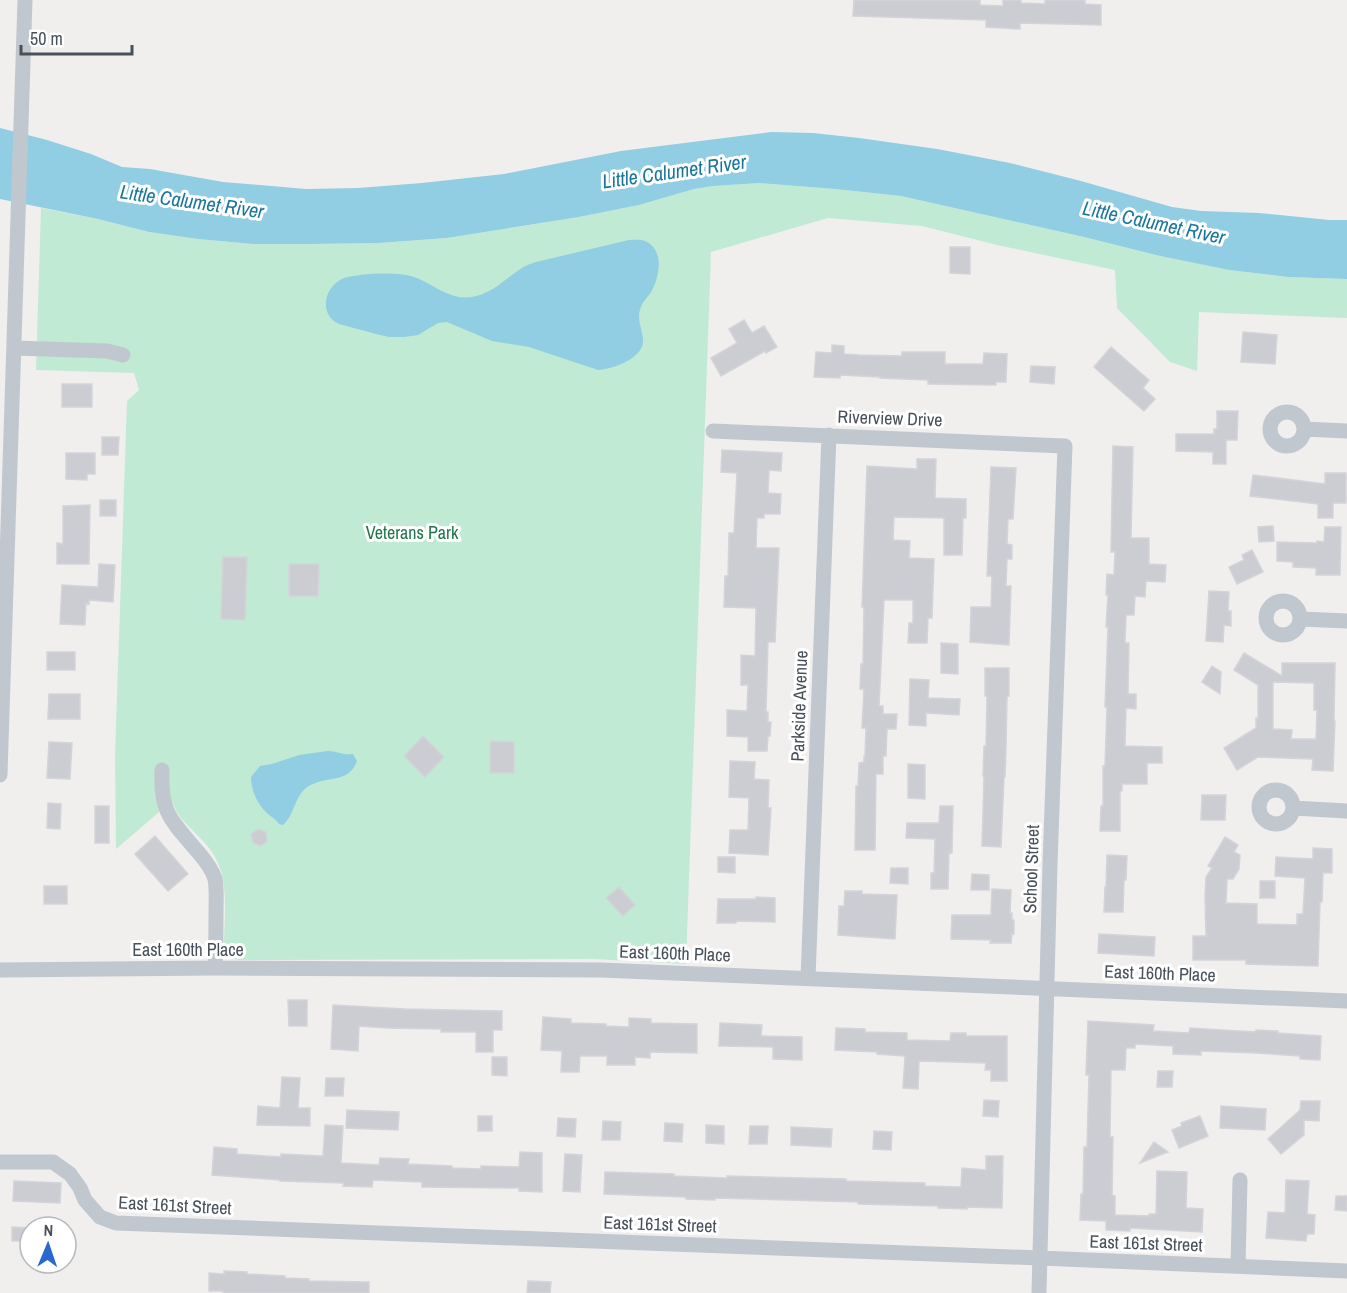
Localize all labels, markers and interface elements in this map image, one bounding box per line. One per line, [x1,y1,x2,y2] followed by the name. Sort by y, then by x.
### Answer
[21,18,132,56] scale bar
[30,26,63,51] text: 50 m
[600,147,748,194] water label: Little Calumet River
[118,178,266,225] water label: Little Calumet River
[1080,194,1228,250] water label: Little Calumet River
[837,404,943,432] street label: Riverview Drive
[366,520,459,545] park label: Veterans Park
[785,650,813,762] street label: Parkside Avenue
[1017,824,1045,914] street label: School Street
[132,937,244,962] street label: East 160th Place
[619,939,731,967] street label: East 160th Place
[1104,959,1216,987] street label: East 160th Place
[118,1190,232,1220] street label: East 161st Street
[603,1210,717,1238] street label: East 161st Street
[18,1215,78,1275] north arrow
[43,1219,54,1241] text: N
[1089,1229,1203,1257] street label: East 161st Street

